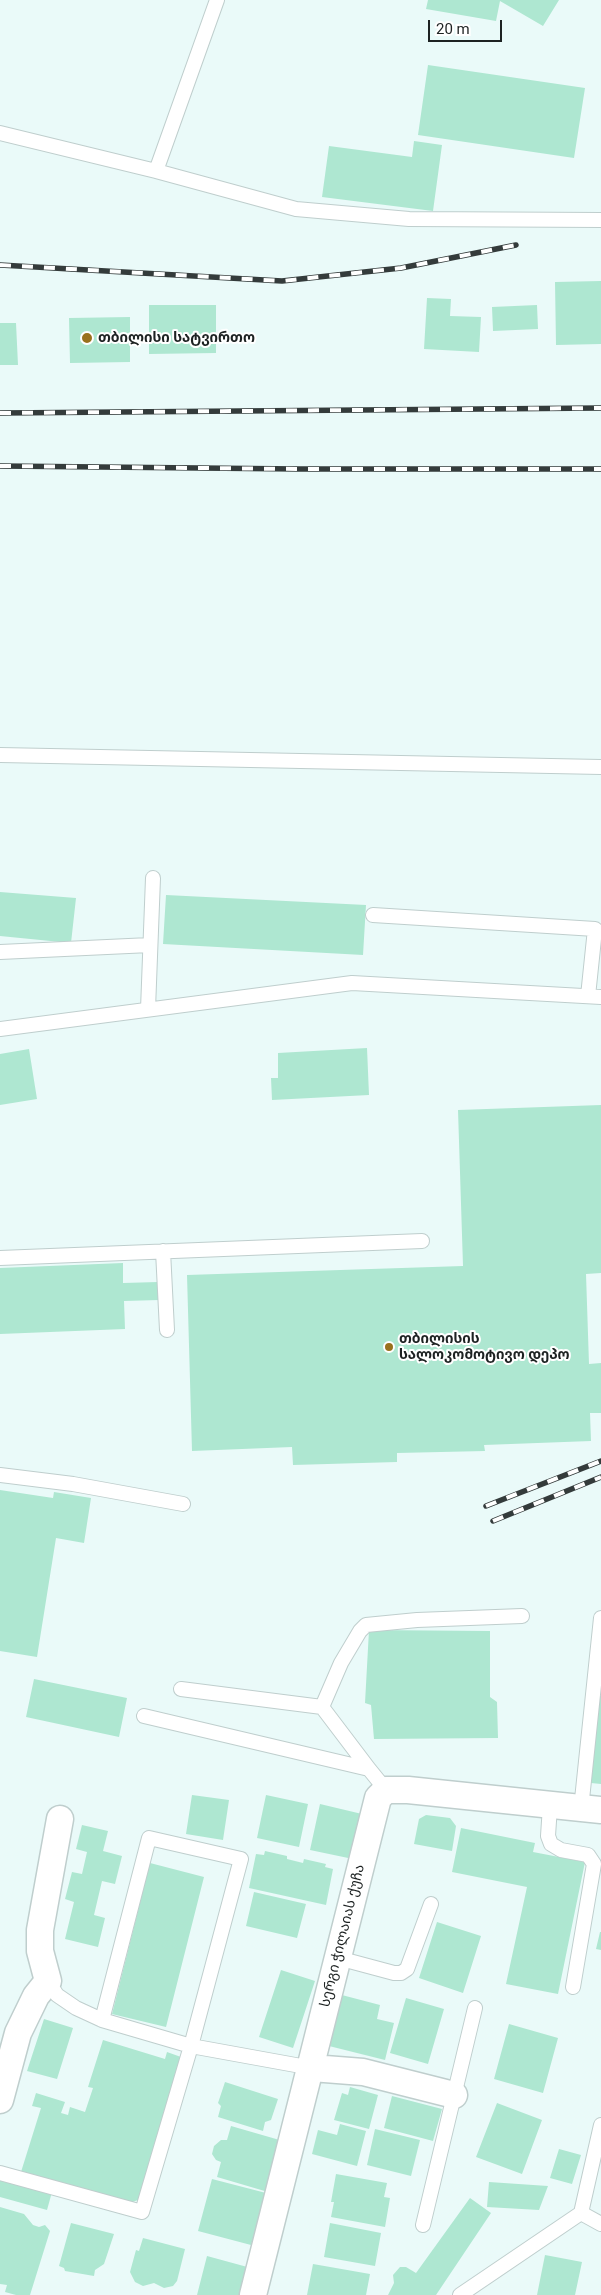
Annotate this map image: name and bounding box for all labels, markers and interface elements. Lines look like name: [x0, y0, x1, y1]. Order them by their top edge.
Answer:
scale bar: [431, 10, 505, 42]
text: 20 m: [436, 20, 470, 38]
place label: თბილისი სატვირთო: [98, 330, 255, 346]
marker: თბილისი სატვირთო: [80, 331, 94, 345]
place label: თბილისის სალოკომოტივო დეპო: [399, 1331, 570, 1364]
marker: თბილისის სალოკომოტივო დეპო: [383, 1341, 395, 1353]
street label: სერგი ჭილაიას ქუჩა: [317, 1863, 369, 2009]

